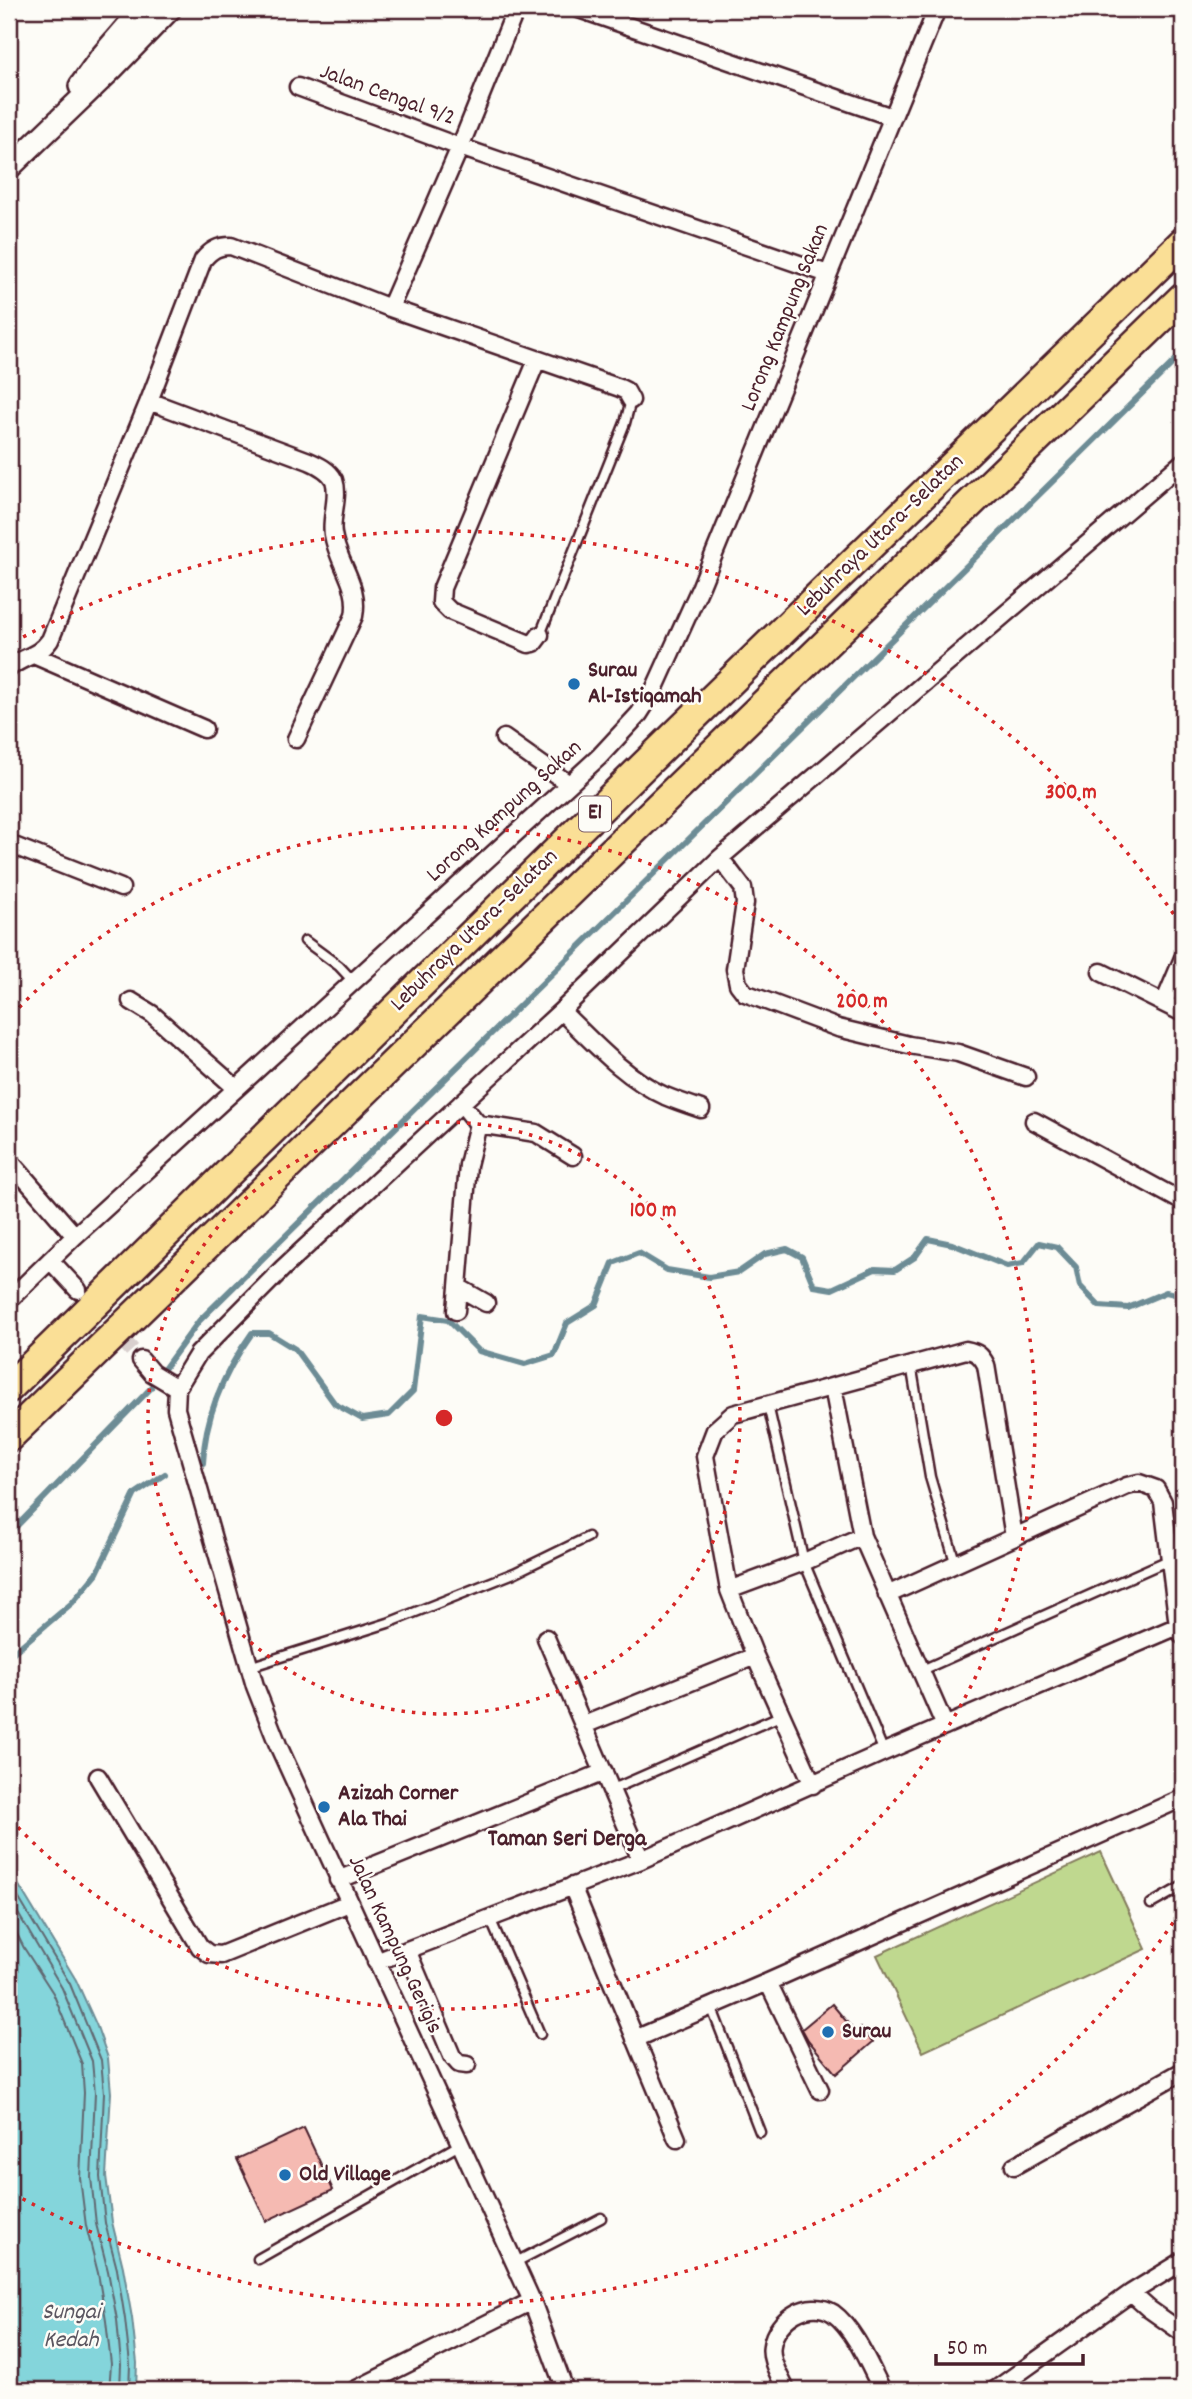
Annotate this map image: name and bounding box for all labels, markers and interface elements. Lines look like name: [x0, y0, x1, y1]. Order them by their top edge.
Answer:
street label: Jalan Cengal 9/2: [315, 56, 459, 136]
street label: Lorong Kampung Sakan: [733, 219, 839, 417]
street label: Lebuhraya Utara–Selatan: [790, 447, 972, 625]
place label: Surau Al-Istiqamah: [588, 655, 702, 714]
marker: Surau Al-Istiqamah: [566, 676, 582, 692]
street label: Lorong Kampung Sakan: [420, 733, 590, 891]
text: 300 m: [1045, 779, 1097, 809]
road number: E1: [579, 796, 611, 832]
street label: Lebuhraya Utara–Selatan: [384, 842, 566, 1020]
text: 200 m: [836, 988, 888, 1018]
text: 100 m: [630, 1197, 676, 1227]
centre of rings: [432, 1406, 456, 1430]
place label: Azizah Corner Ala Thai: [338, 1778, 459, 1837]
marker: Azizah Corner Ala Thai: [316, 1799, 332, 1815]
district label: Taman Seri Derga: [488, 1823, 647, 1857]
street label: Jalan Kampung Gerigis: [338, 1850, 450, 2040]
place label: Surau: [842, 2016, 891, 2049]
marker: Surau: [820, 2024, 836, 2040]
place label: Old Village: [299, 2159, 391, 2192]
marker: Old Village: [277, 2167, 293, 2183]
water label: Sungai Kedah: [42, 2296, 104, 2358]
scale bar: [936, 2322, 1084, 2366]
text: 50 m: [947, 2335, 987, 2365]

